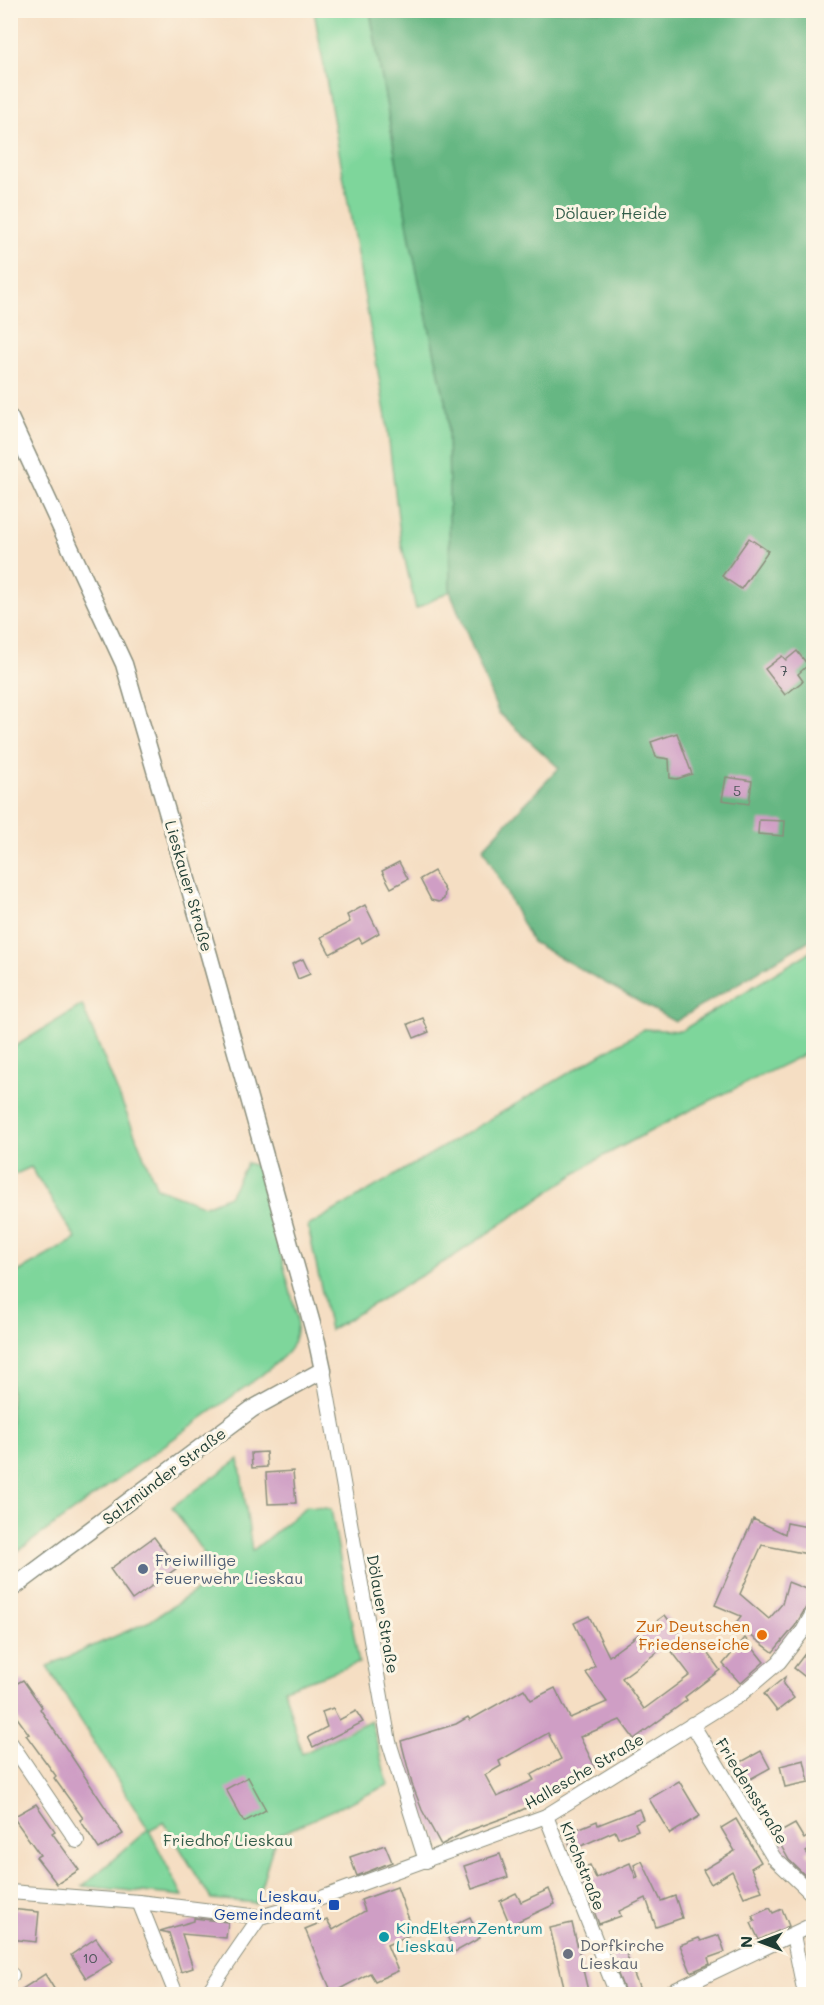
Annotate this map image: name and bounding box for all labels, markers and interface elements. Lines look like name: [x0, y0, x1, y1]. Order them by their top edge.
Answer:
park label: Dölauer Heide: [555, 202, 667, 223]
house number: 7: [780, 661, 788, 680]
house number: 5: [733, 781, 741, 800]
street label: Lieskauer Straße: [161, 818, 218, 954]
street label: Salzmünder Straße: [98, 1422, 230, 1529]
place label: Freiwillige Feuerwehr Lieskau: [155, 1549, 303, 1588]
street label: Dölauer Straße: [363, 1553, 404, 1675]
marker: Freiwillige Feuerwehr Lieskau: [136, 1562, 150, 1576]
place label: Zur Deutschen Friedenseiche: [636, 1615, 750, 1654]
marker: Zur Deutschen Friedenseiche: [755, 1628, 769, 1642]
street label: Hallesche Straße: [520, 1728, 647, 1813]
street label: Friedensstraße: [711, 1734, 793, 1848]
street label: Kirchstraße: [556, 1818, 611, 1913]
park label: Friedhof Lieskau: [163, 1829, 293, 1850]
place label: Lieskau, Gemeindeamt: [214, 1885, 322, 1924]
marker: Lieskau, Gemeindeamt: [327, 1898, 341, 1912]
north arrow: [731, 1912, 791, 1972]
place label: KindElternZentrum Lieskau: [396, 1917, 543, 1956]
marker: KindElternZentrum Lieskau: [377, 1930, 391, 1944]
place label: Dorfkirche Lieskau: [580, 1934, 665, 1973]
text: N: [735, 1936, 756, 1948]
marker: Dorfkirche Lieskau: [561, 1947, 575, 1961]
house number: 10: [83, 1948, 98, 1967]

